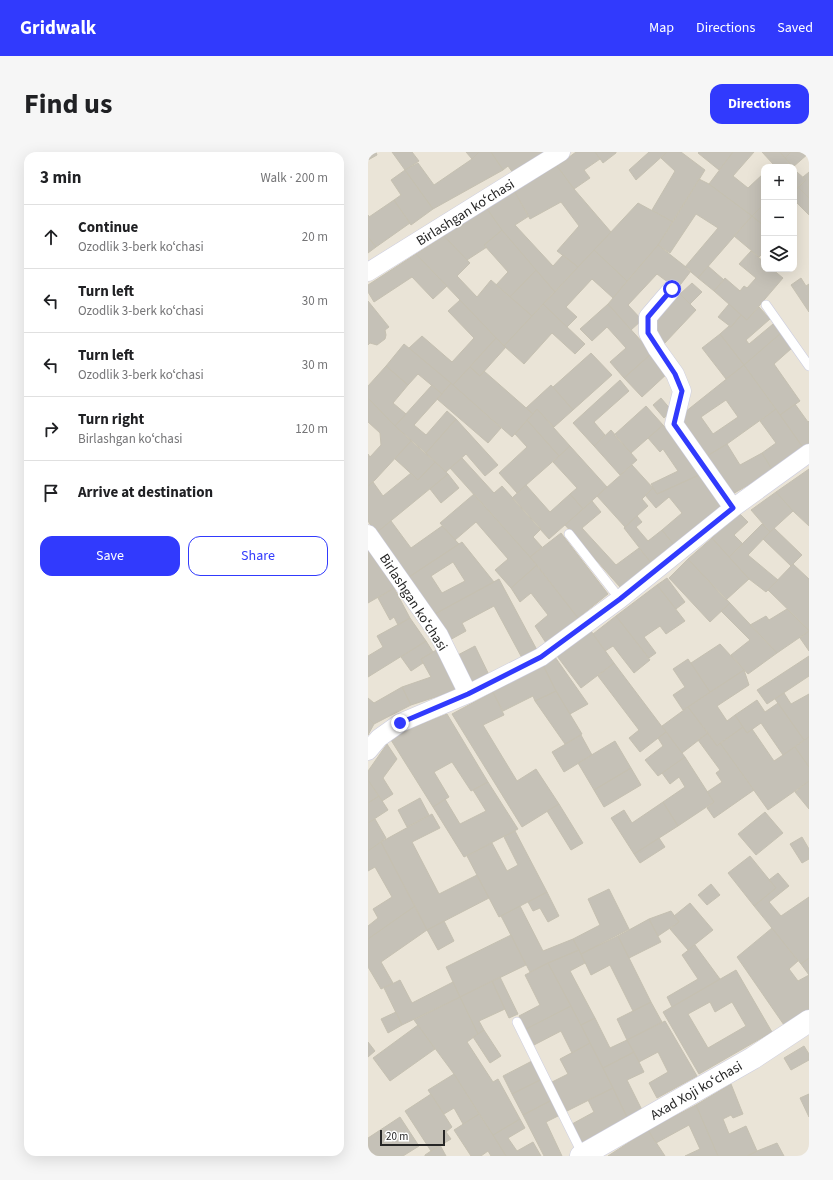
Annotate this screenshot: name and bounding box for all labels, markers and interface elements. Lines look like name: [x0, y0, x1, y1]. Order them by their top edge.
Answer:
text: Gridwalk: [20, 15, 96, 42]
text: Map: [649, 18, 674, 38]
text: Directions: [696, 18, 755, 38]
text: Saved: [777, 18, 813, 38]
text: Find us: [24, 84, 112, 124]
button: Directions: [710, 84, 809, 124]
map controls: [761, 164, 797, 272]
button: +: [761, 164, 797, 200]
text: 3 min: [40, 166, 81, 190]
text: Walk · 200 m: [260, 169, 328, 187]
street label: Birlashgan koʻchasi: [413, 175, 519, 251]
button: −: [761, 200, 797, 236]
text: Continue: [78, 217, 138, 238]
icon: ahead: [40, 226, 62, 248]
text: 20 m: [302, 228, 328, 246]
button: layers: [761, 236, 797, 272]
text: Ozodlik 3-berk koʻchasi: [78, 238, 204, 256]
route start: [663, 280, 681, 298]
text: Turn left: [78, 281, 134, 302]
icon: left: [40, 290, 62, 312]
text: 30 m: [302, 292, 328, 310]
text: Ozodlik 3-berk koʻchasi: [78, 302, 204, 320]
text: Turn left: [78, 345, 134, 366]
icon: left: [40, 354, 62, 376]
text: 30 m: [302, 356, 328, 374]
text: Ozodlik 3-berk koʻchasi: [78, 366, 204, 384]
text: Turn right: [78, 409, 144, 430]
icon: right: [40, 418, 62, 440]
text: 120 m: [295, 420, 328, 438]
text: Birlashgan koʻchasi: [78, 430, 183, 448]
icon: arrive: [40, 482, 62, 504]
text: Arrive at destination: [78, 482, 213, 503]
button: Save: [40, 536, 180, 576]
button: Share: [188, 536, 328, 576]
street label: Birlashgan koʻchasi: [374, 550, 452, 655]
route end: [391, 714, 409, 732]
street label: Axad Xoji koʻchasi: [647, 1056, 746, 1125]
scale bar: [380, 1128, 445, 1147]
text: 20 m: [386, 1129, 408, 1144]

